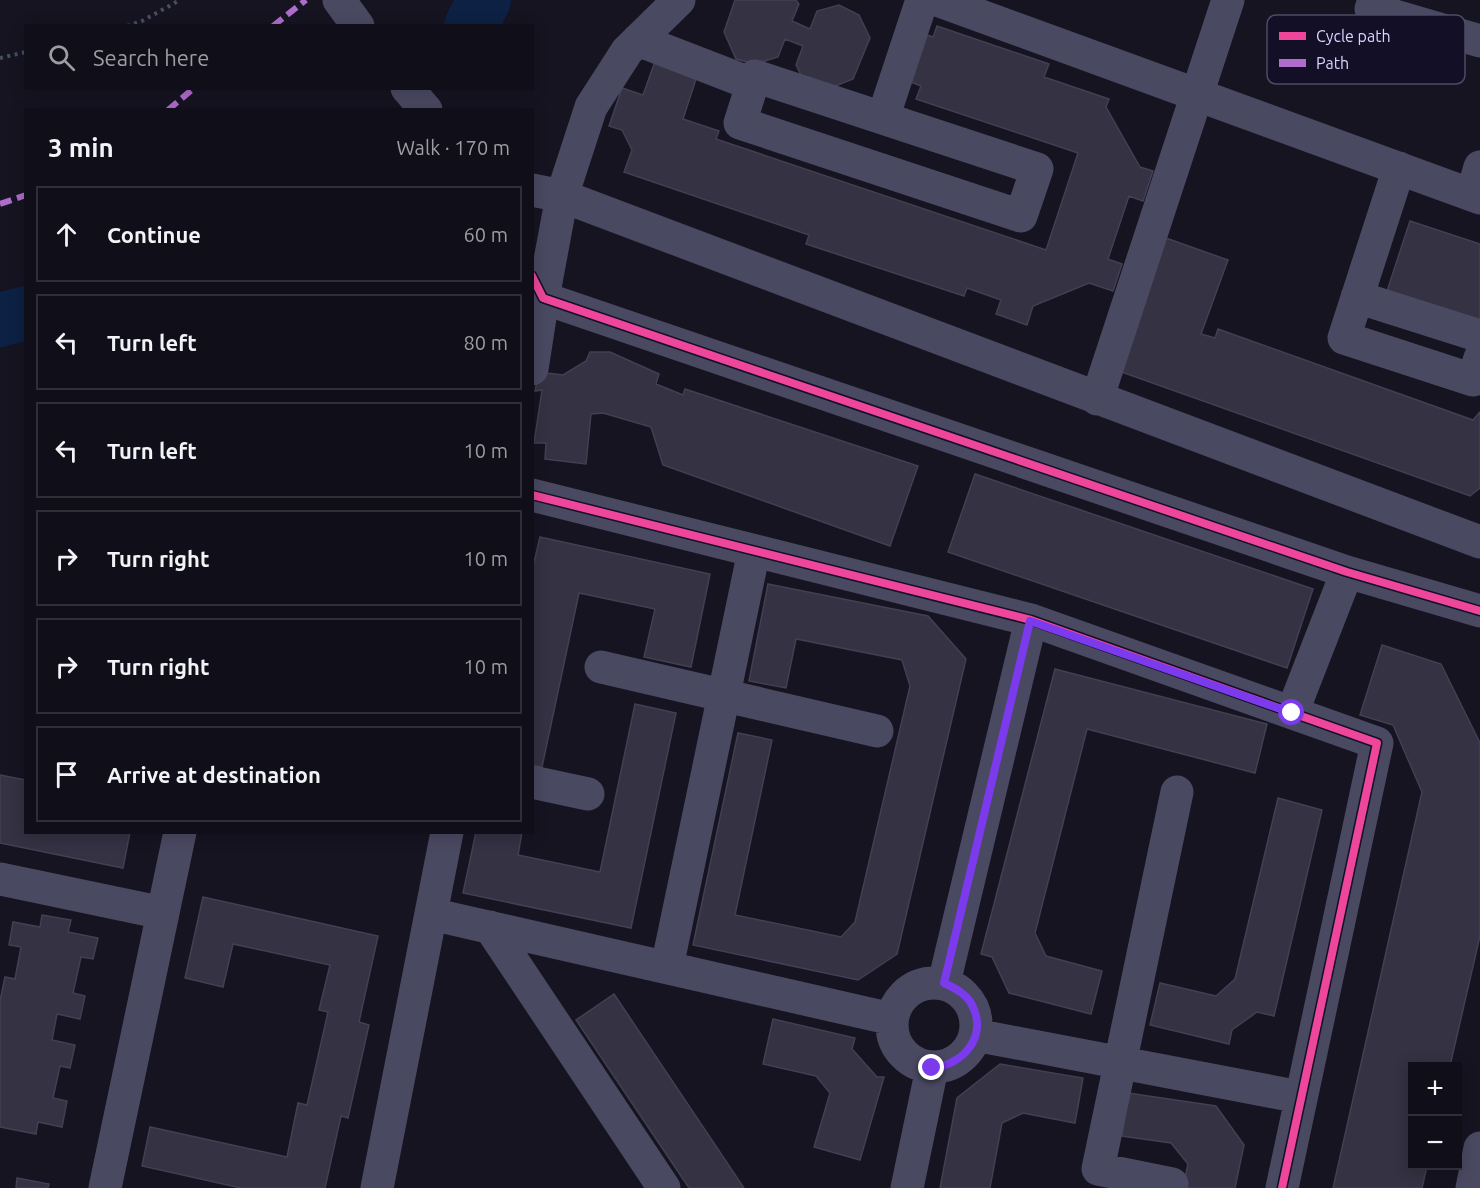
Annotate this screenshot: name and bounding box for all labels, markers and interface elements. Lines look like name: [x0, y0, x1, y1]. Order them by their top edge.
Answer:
legend: [1267, 15, 1465, 84]
search box: [24, 24, 534, 90]
text: Cycle path: [1316, 27, 1391, 45]
icon: search: [45, 41, 78, 74]
text: Search here: [93, 45, 209, 70]
text: Path: [1316, 54, 1349, 72]
text: 3 min: [48, 133, 114, 162]
text: Walk · 170 m: [397, 136, 510, 159]
icon: ahead: [50, 218, 83, 251]
text: Continue: [107, 222, 201, 247]
text: 60 m: [464, 223, 508, 246]
icon: left: [50, 326, 83, 359]
text: Turn left: [107, 330, 197, 355]
text: 80 m: [464, 331, 508, 354]
icon: left: [50, 434, 83, 467]
text: Turn left: [107, 438, 197, 463]
text: 10 m: [464, 439, 508, 462]
icon: right: [50, 542, 83, 575]
text: Turn right: [107, 546, 209, 571]
text: 10 m: [464, 547, 508, 570]
icon: right: [50, 650, 83, 683]
text: Turn right: [107, 654, 209, 679]
text: 10 m: [464, 655, 508, 678]
route start: [1278, 699, 1304, 725]
icon: arrive: [50, 758, 83, 791]
text: Arrive at destination: [107, 762, 321, 787]
route end: [918, 1054, 944, 1080]
map controls: [1408, 1062, 1462, 1170]
button: +: [1408, 1062, 1462, 1116]
button: −: [1408, 1116, 1462, 1170]

